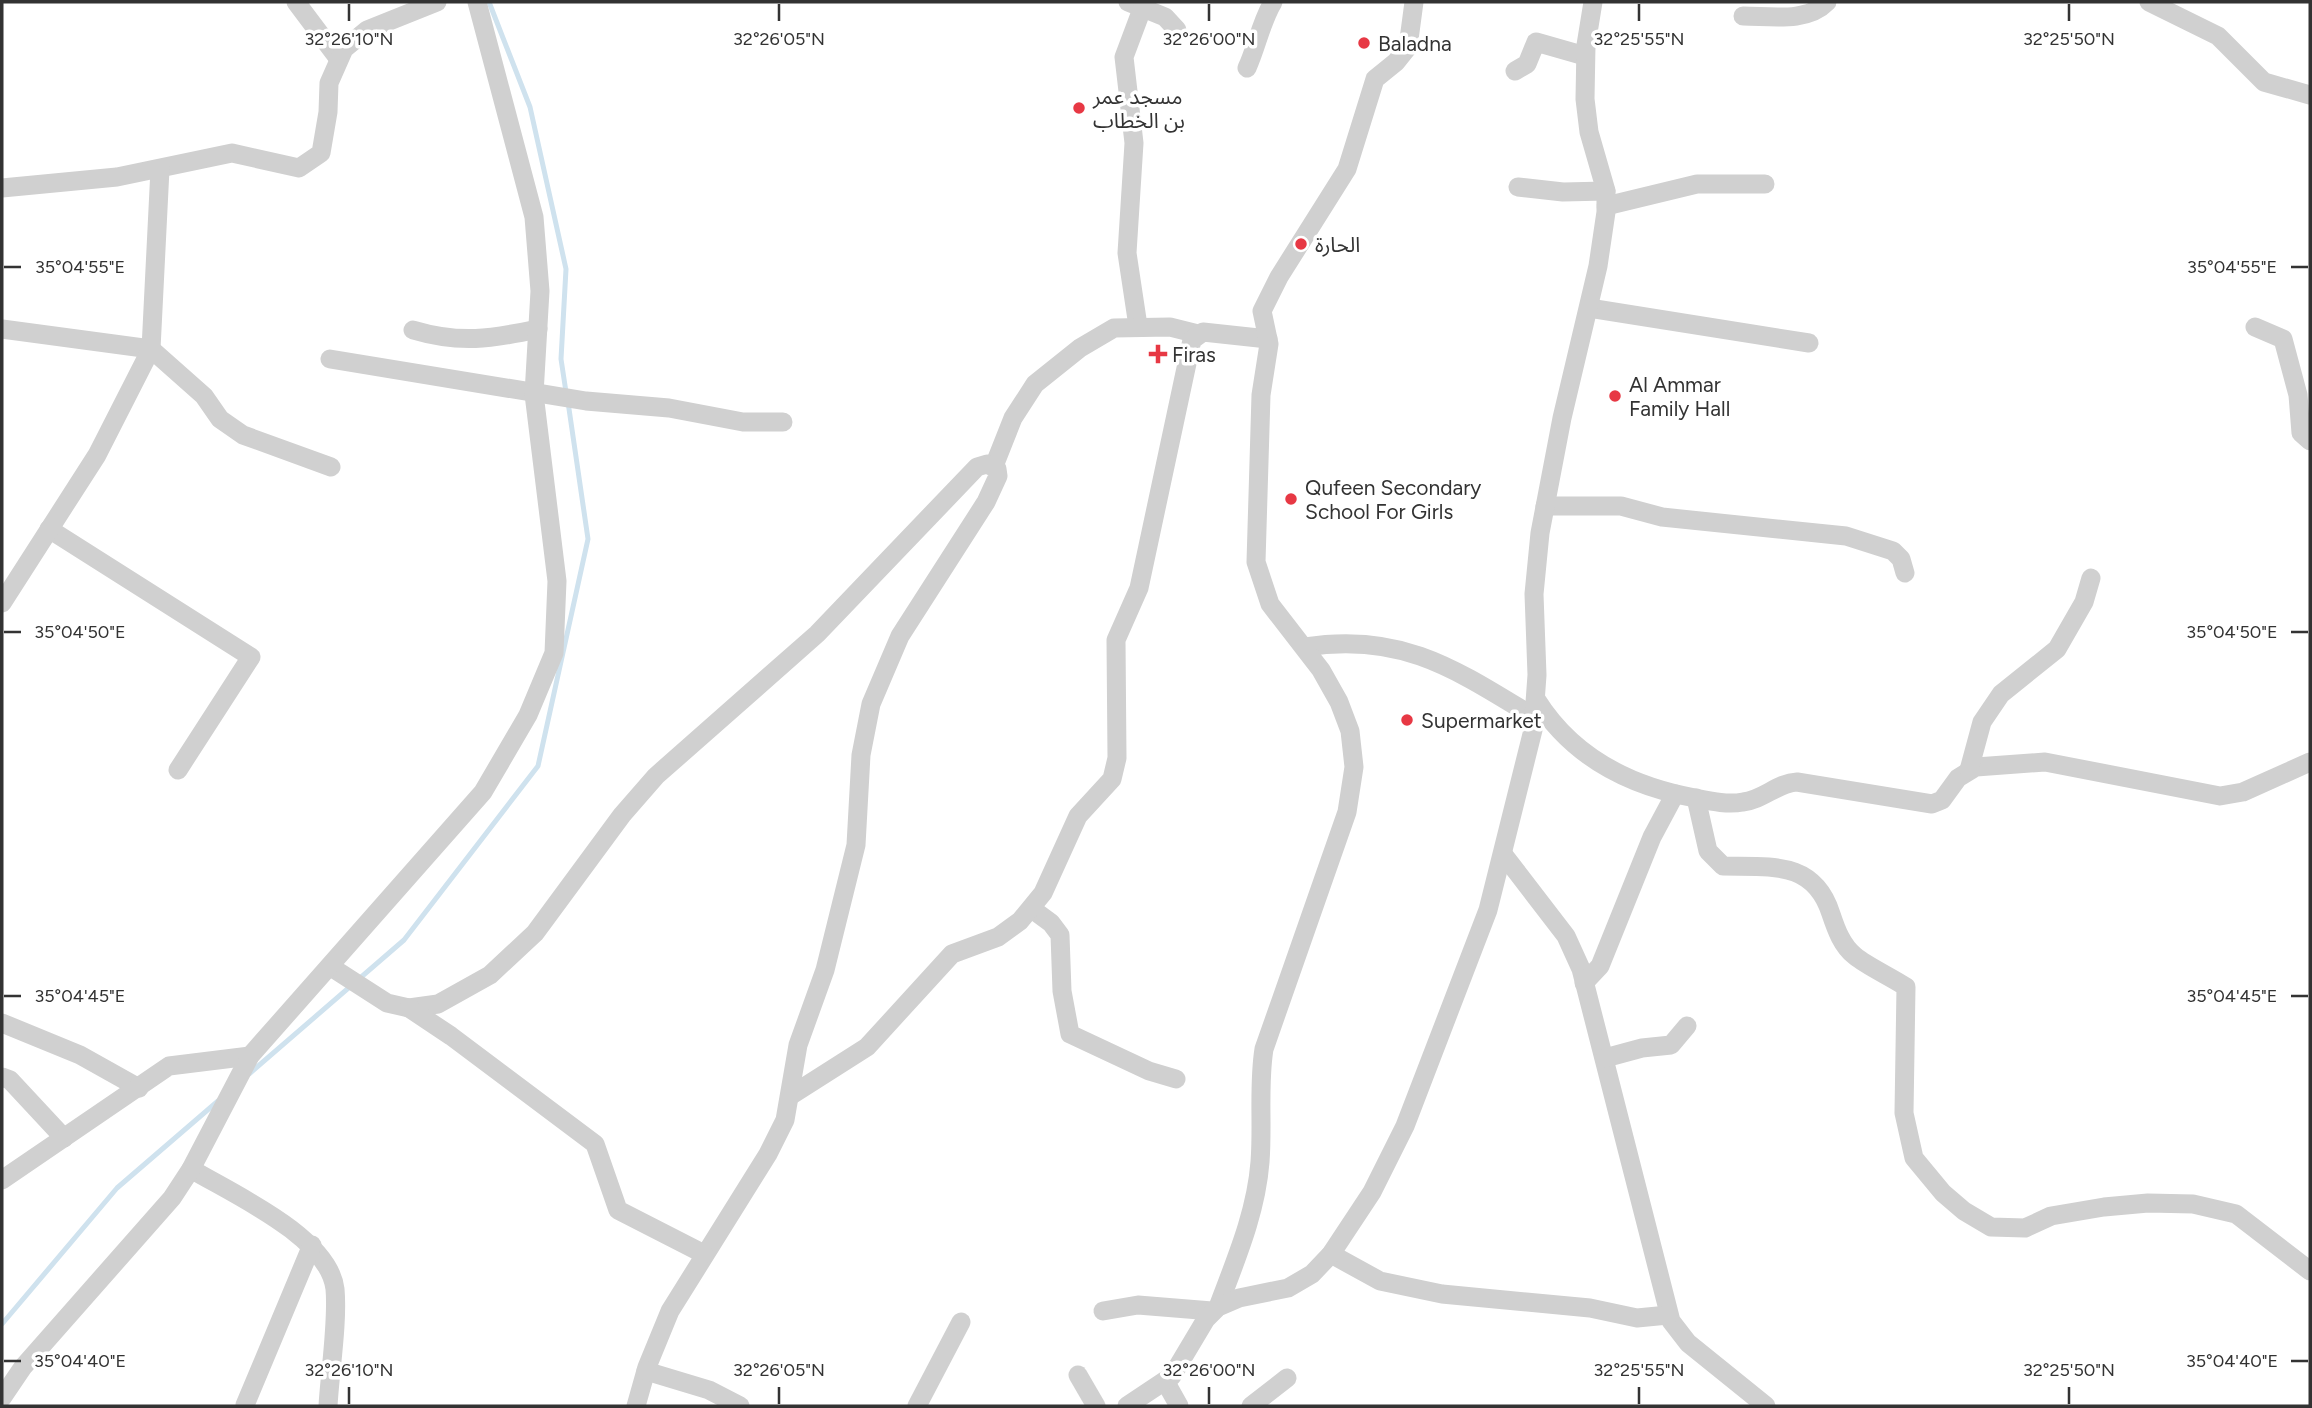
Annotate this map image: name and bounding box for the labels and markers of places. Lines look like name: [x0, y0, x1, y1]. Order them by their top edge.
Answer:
place label: Baladna: [1378, 31, 1452, 56]
marker: Baladna: [1356, 35, 1372, 51]
place label: مسجد عمر بن الخطاب: [1092, 84, 1185, 133]
marker: مسجد عمر بن الخطاب: [1071, 100, 1087, 116]
place label: الحارة: [1315, 232, 1360, 257]
marker: الحارة: [1293, 236, 1309, 252]
place label: Firas: [1172, 342, 1216, 367]
marker: Firas: [1150, 346, 1166, 362]
place label: Al Ammar Family Hall: [1629, 372, 1730, 421]
marker: Al Ammar Family Hall: [1607, 388, 1623, 404]
place label: Qufeen Secondary School For Girls: [1305, 475, 1481, 524]
marker: Qufeen Secondary School For Girls: [1283, 491, 1299, 507]
place label: Supermarket: [1421, 708, 1542, 733]
marker: Supermarket: [1399, 712, 1415, 728]

